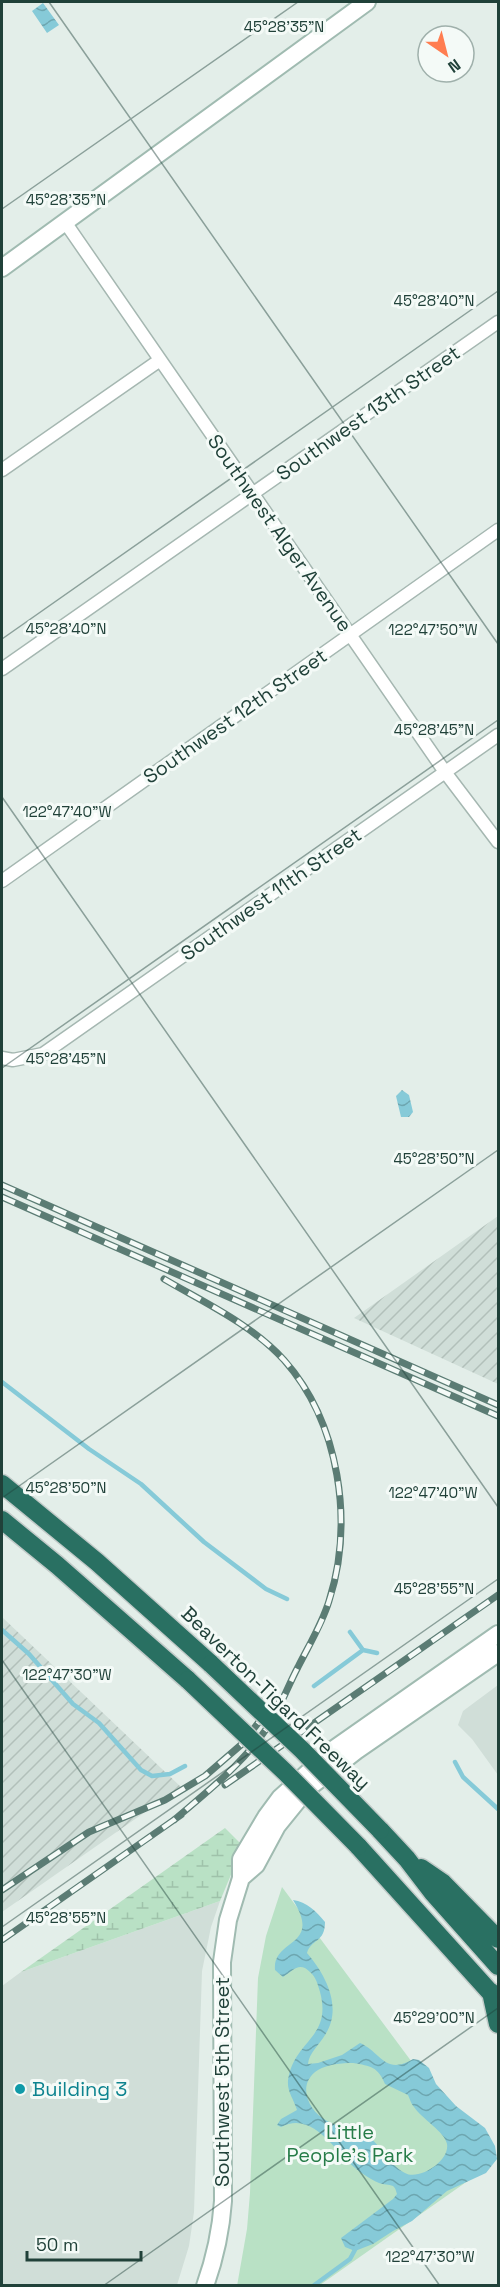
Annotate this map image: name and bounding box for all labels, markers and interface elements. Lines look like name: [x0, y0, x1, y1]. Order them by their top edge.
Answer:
text: 45°28'35"N: [244, 17, 324, 36]
north arrow: [416, 24, 476, 84]
text: N: [444, 54, 465, 78]
text: 45°28'35"N: [26, 190, 106, 209]
text: 45°28'40"N: [394, 291, 474, 310]
street label: Southwest 13th Street: [271, 340, 465, 486]
street label: Southwest Alger Avenue: [202, 429, 358, 637]
text: 45°28'40"N: [26, 619, 106, 638]
text: 122°47'50"W: [388, 620, 478, 639]
street label: Southwest 12th Street: [138, 643, 332, 789]
text: 45°28'45"N: [394, 720, 474, 739]
text: 122°47'40"W: [22, 802, 112, 821]
street label: Southwest 11th Street: [175, 822, 367, 966]
text: 45°28'45"N: [26, 1049, 106, 1068]
text: 45°28'50"N: [393, 1149, 475, 1168]
text: 45°28'50"N: [25, 1478, 107, 1497]
text: 122°47'40"W: [388, 1483, 478, 1502]
text: 45°28'55"N: [394, 1579, 474, 1598]
street label: Beaverton-Tigard Freeway: [176, 1601, 376, 1795]
text: 122°47'30"W: [22, 1665, 112, 1684]
text: 45°28'55"N: [26, 1908, 106, 1927]
street label: Southwest 5th Street: [209, 1977, 235, 2187]
text: 45°29'00"N: [393, 2008, 475, 2027]
place label: Building 3: [32, 2076, 127, 2102]
marker: Building 3: [13, 2082, 27, 2096]
park label: Little People's Park: [286, 2119, 414, 2168]
scale bar: [27, 2224, 141, 2262]
text: 50 m: [36, 2233, 78, 2256]
text: 122°47'30"W: [385, 2247, 475, 2266]

